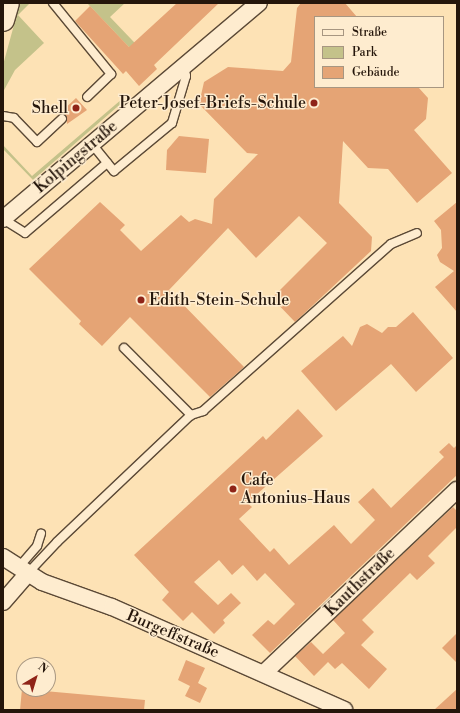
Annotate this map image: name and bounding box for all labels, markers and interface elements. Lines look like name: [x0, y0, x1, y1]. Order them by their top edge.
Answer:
legend: [314, 16, 444, 88]
text: Straße: [352, 25, 387, 40]
text: Park: [352, 45, 377, 60]
text: Gebäude: [352, 65, 400, 80]
place label: Peter-Josef-Briefs-Schule: [119, 93, 306, 113]
place label: Shell: [32, 98, 68, 118]
marker: Peter-Josef-Briefs-Schule: [309, 98, 319, 108]
marker: Shell: [71, 103, 81, 113]
street label: Kolpingstraße: [31, 117, 121, 197]
place label: Edith-Stein-Schule: [149, 290, 289, 310]
marker: Edith-Stein-Schule: [136, 295, 146, 305]
place label: Cafe Antonius-Haus: [241, 470, 350, 508]
marker: Cafe Antonius-Haus: [228, 484, 238, 494]
street label: Kauthstraße: [321, 544, 399, 620]
street label: Burgeffstraße: [124, 606, 222, 662]
north arrow: [16, 657, 56, 697]
text: N: [35, 660, 51, 677]

